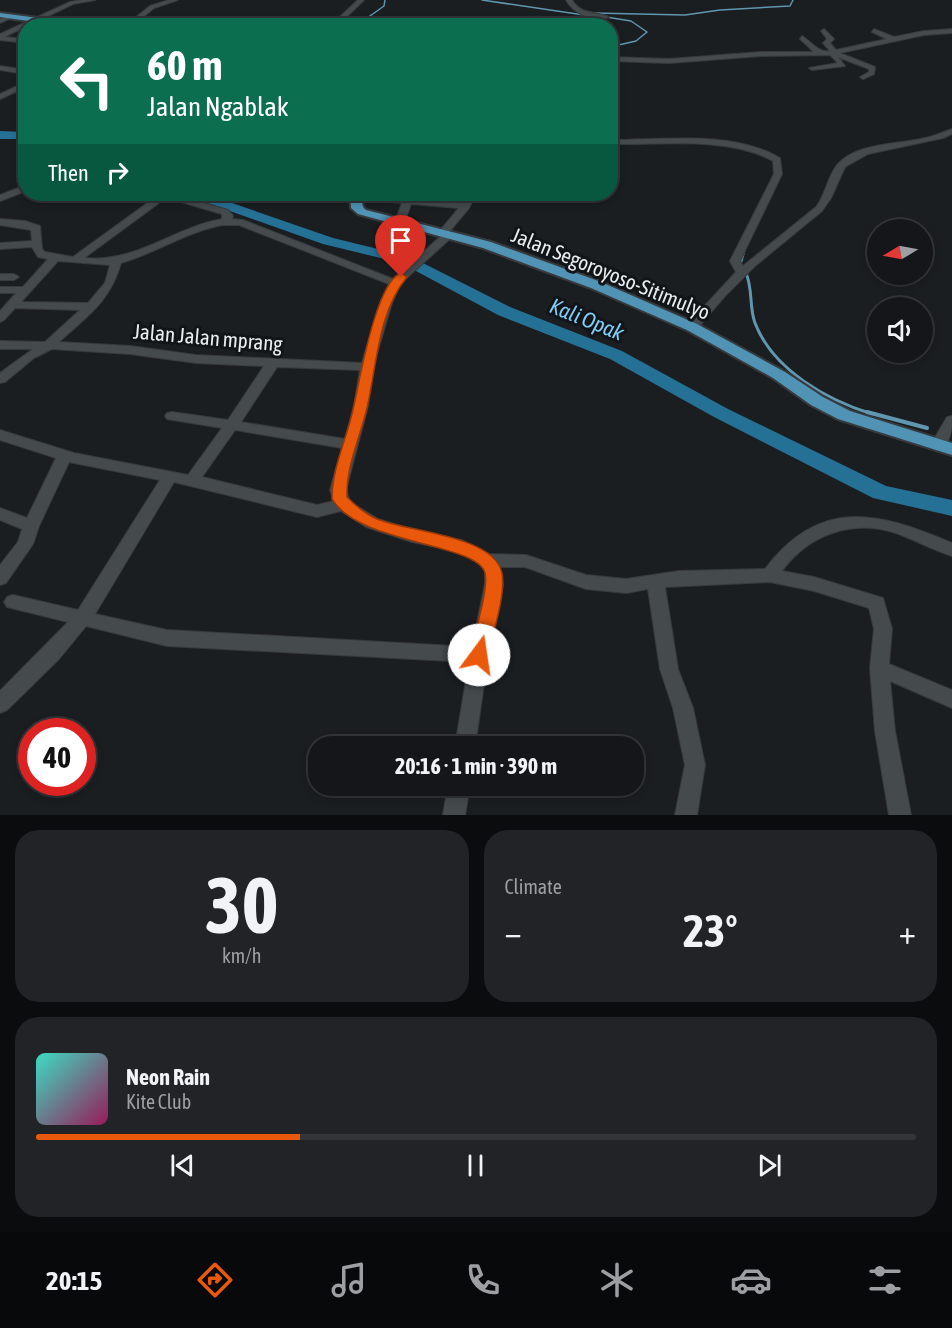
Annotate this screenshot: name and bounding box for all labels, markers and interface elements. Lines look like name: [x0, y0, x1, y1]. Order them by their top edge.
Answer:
text: 60 m: [147, 41, 222, 89]
icon: left: [48, 42, 126, 120]
text: Jalan Ngablak: [147, 91, 289, 122]
icon: right: [101, 156, 134, 189]
text: Then: [48, 160, 89, 186]
pin: [375, 215, 426, 277]
north arrow: [867, 219, 933, 285]
map controls: [867, 219, 933, 363]
street label: Jalan Segoroyoso-Sitimulyo: [508, 222, 714, 324]
icon: arrive: [384, 224, 417, 257]
water label: Kali Opak: [546, 292, 628, 346]
button: sound: [867, 297, 933, 363]
street label: Jalan Jalan mprang: [132, 319, 284, 355]
position arrow: [447, 623, 511, 687]
speed limit sign: 40: [18, 718, 96, 796]
text: 20:16 · 1 min · 390 m: [395, 753, 557, 779]
text: 30: [205, 860, 278, 950]
text: Climate: [505, 875, 562, 898]
text: 23°: [683, 905, 738, 957]
text: −: [505, 913, 522, 951]
text: +: [899, 913, 916, 951]
text: km/h: [222, 944, 262, 967]
text: Neon Rain: [126, 1064, 210, 1090]
text: Kite Club: [126, 1090, 191, 1113]
icon: previous: [166, 1149, 199, 1182]
icon: pause: [459, 1149, 492, 1182]
icon: next: [753, 1149, 786, 1182]
icon: directions: [194, 1259, 236, 1301]
icon: music: [328, 1259, 370, 1301]
icon: phone: [462, 1259, 504, 1301]
icon: climate: [596, 1259, 638, 1301]
icon: car: [730, 1259, 772, 1301]
icon: filters: [864, 1259, 906, 1301]
text: 20:15: [46, 1265, 102, 1296]

